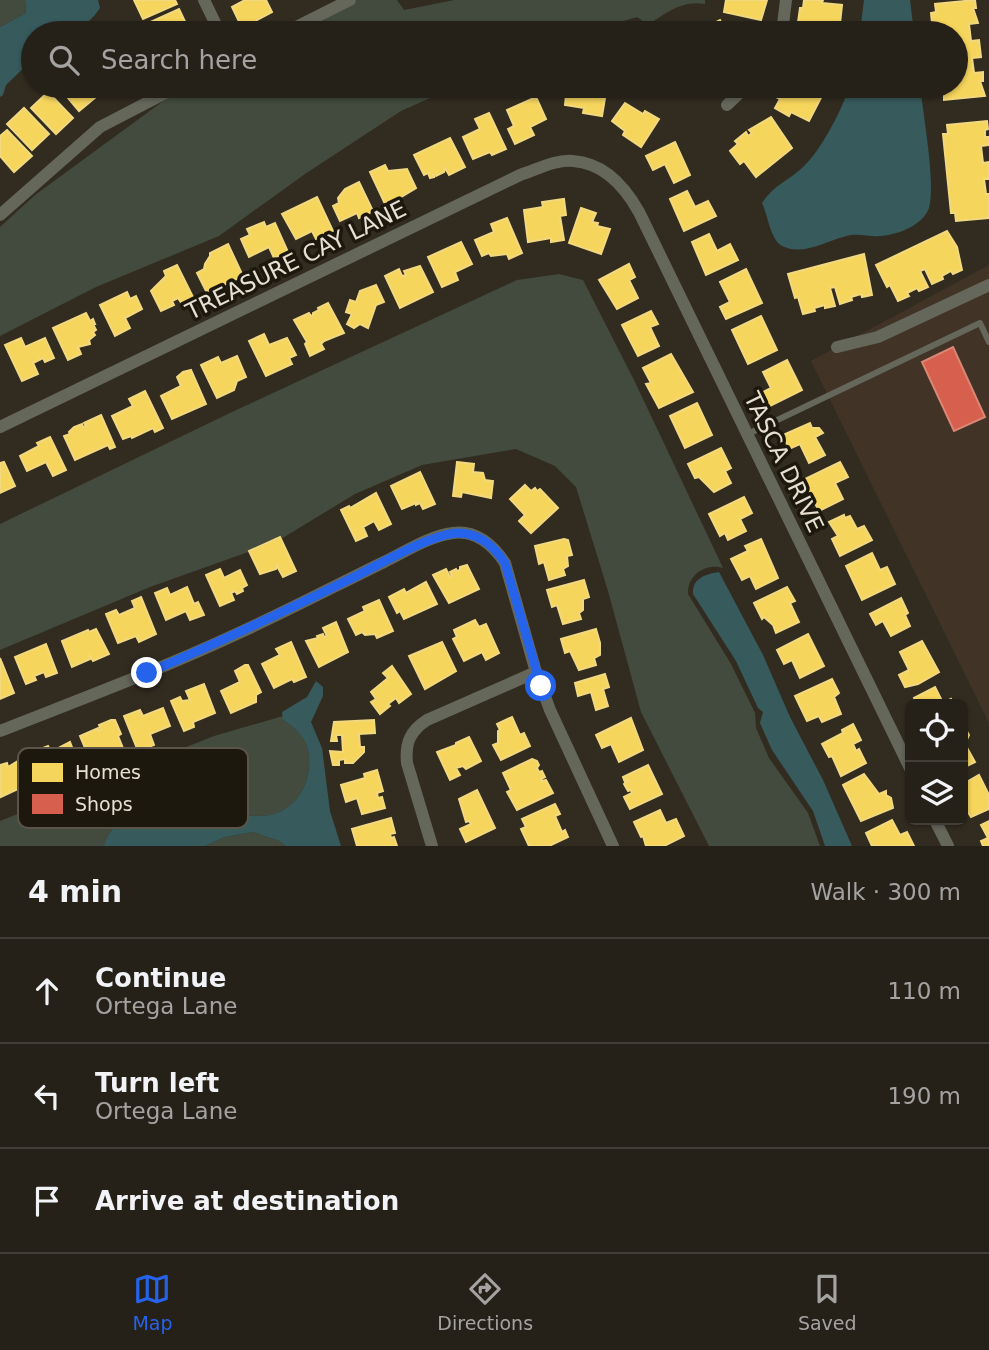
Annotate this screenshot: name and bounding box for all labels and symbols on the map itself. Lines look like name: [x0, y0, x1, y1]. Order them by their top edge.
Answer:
street label: TREASURE CAY LANE: [181, 195, 410, 325]
street label: TASCA DRIVE: [738, 387, 829, 536]
route end: [131, 657, 162, 688]
route start: [525, 670, 556, 701]
legend: [18, 748, 248, 828]
text: Homes: [75, 761, 141, 783]
text: Shops: [75, 793, 133, 815]

